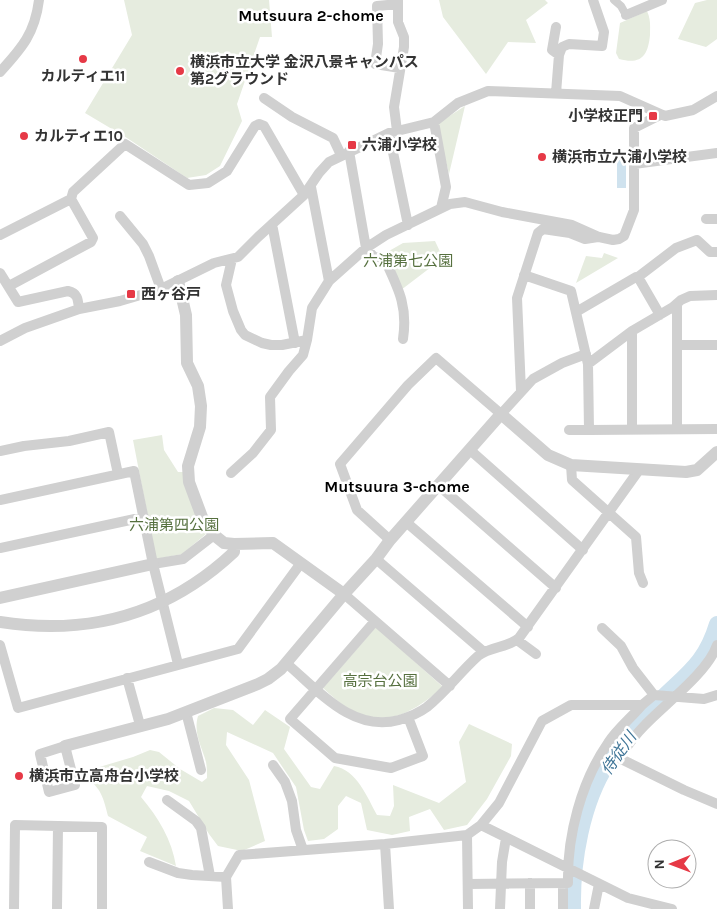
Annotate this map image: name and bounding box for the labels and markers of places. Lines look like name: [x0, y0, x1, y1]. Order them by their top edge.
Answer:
marker: カルティエ11: [77, 53, 89, 65]
place label: 横浜市立大学 金沢八景キャンパス 第2グラウンド: [190, 53, 419, 88]
marker: 横浜市立大学 金沢八景キャンパス 第2グラウンド: [174, 65, 186, 77]
place label: カルティエ11: [41, 67, 125, 85]
place label: 小学校正門: [568, 107, 643, 125]
marker: 小学校正門: [647, 110, 659, 122]
place label: カルティエ10: [34, 127, 123, 145]
marker: カルティエ10: [18, 130, 30, 142]
place label: 六浦小学校: [362, 136, 437, 154]
marker: 六浦小学校: [346, 139, 358, 151]
place label: 横浜市立六浦小学校: [552, 148, 687, 166]
marker: 横浜市立六浦小学校: [536, 151, 548, 163]
place label: 西ヶ谷戸: [141, 285, 201, 303]
marker: 西ヶ谷戸: [125, 288, 137, 300]
place label: 横浜市立高舟台小学校: [29, 767, 179, 785]
marker: 横浜市立高舟台小学校: [13, 770, 25, 782]

